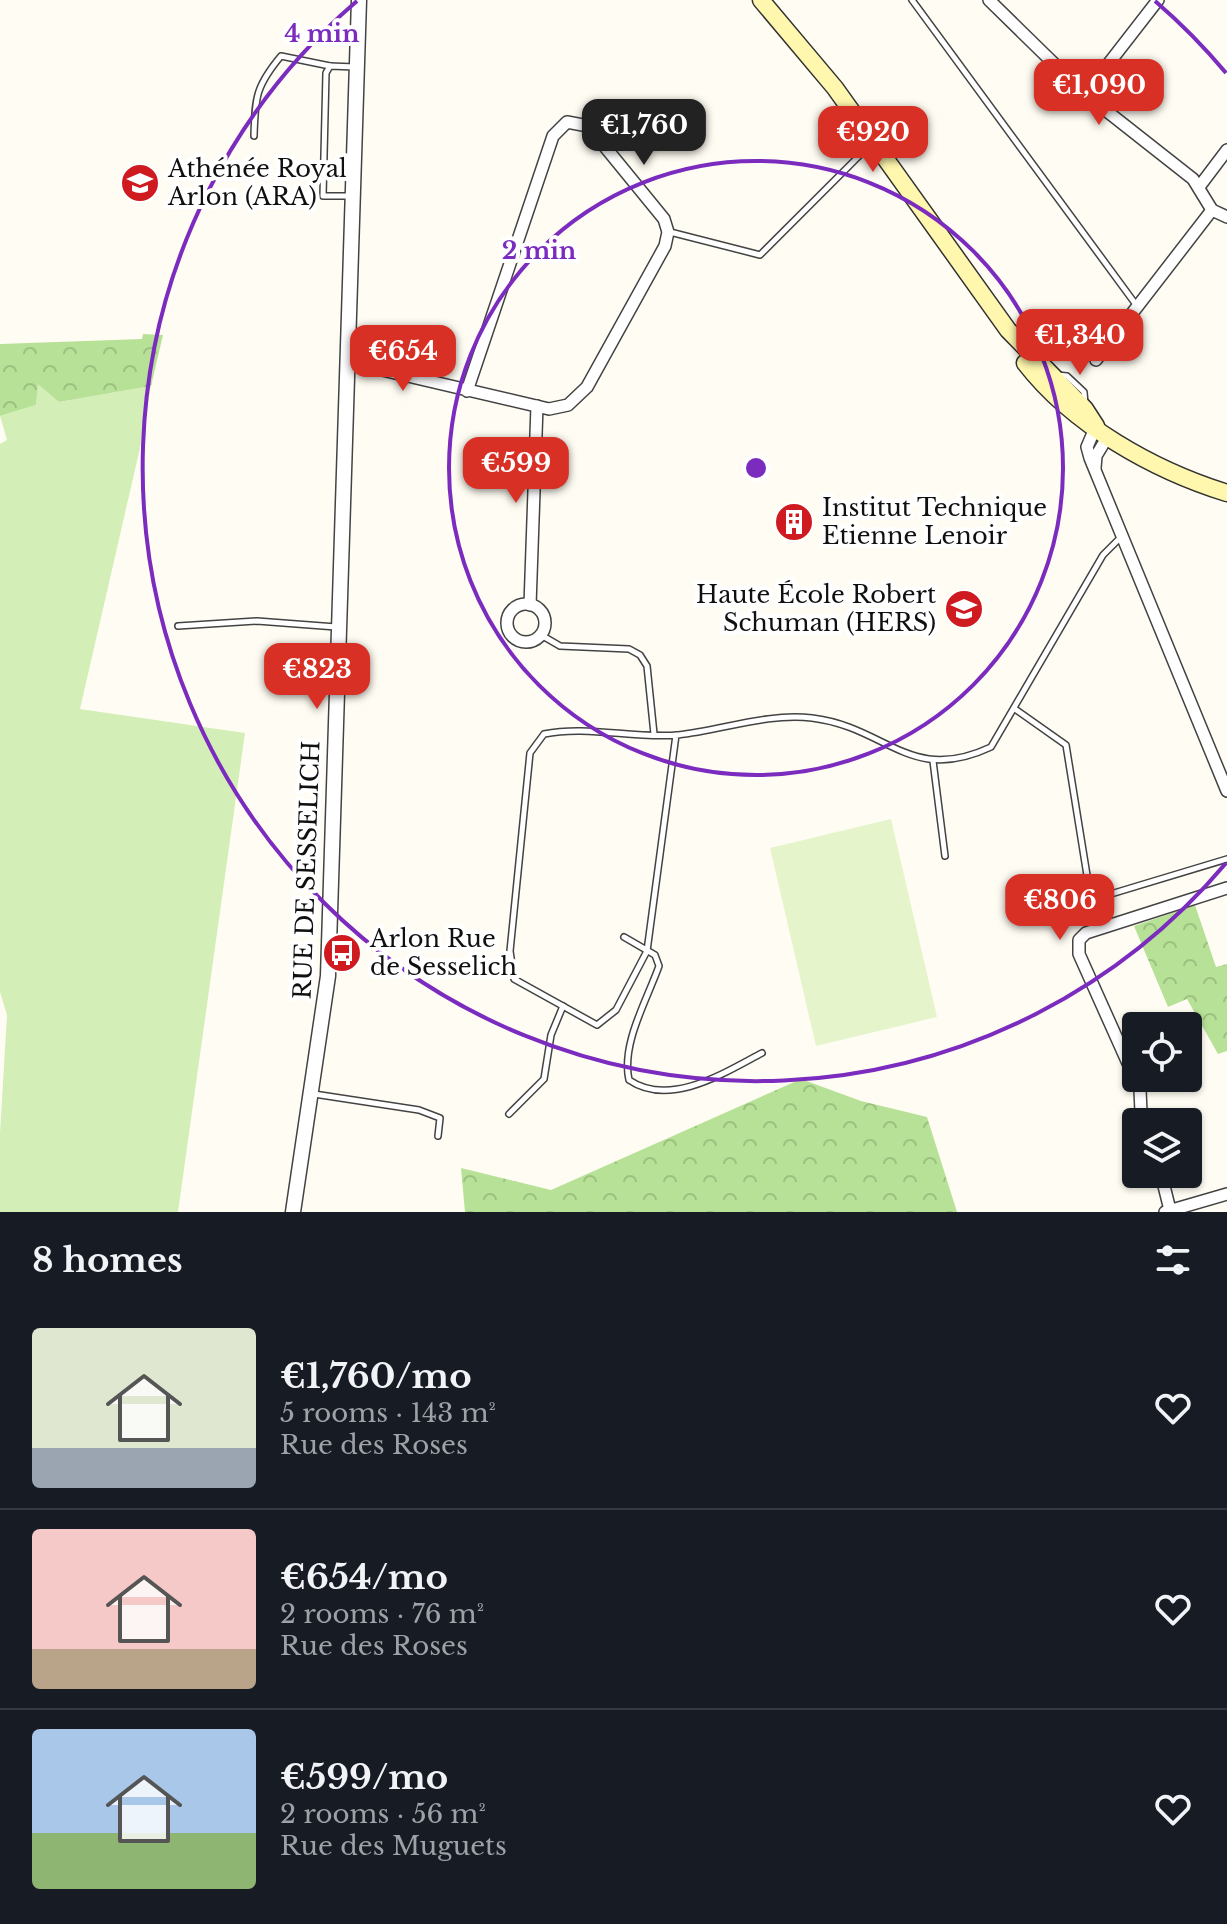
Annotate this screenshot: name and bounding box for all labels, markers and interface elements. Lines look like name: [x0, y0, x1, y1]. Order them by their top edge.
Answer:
text: 4 min: [285, 19, 360, 48]
pin: €1,090: [1034, 59, 1164, 127]
text: €1,090: [1052, 69, 1146, 101]
pin: €1,760: [579, 99, 709, 167]
pin: €920: [826, 106, 920, 174]
text: €1,760: [600, 109, 688, 141]
text: €920: [836, 116, 910, 148]
place label: Athénée Royal Arlon (ARA): [167, 154, 347, 211]
school or university icon: Athénée Royal Arlon (ARA): [119, 162, 161, 204]
text: 2 min: [502, 236, 577, 265]
pin: €1,340: [1015, 309, 1145, 377]
text: €1,340: [1034, 319, 1126, 351]
pin: €654: [356, 325, 450, 393]
text: €654: [368, 335, 438, 367]
pin: €599: [469, 437, 563, 505]
text: €599: [481, 447, 551, 479]
centre of rings: [742, 454, 770, 482]
place label: Institut Technique Etienne Lenoir: [822, 493, 1047, 550]
building icon: Institut Technique Etienne Lenoir: [773, 501, 815, 543]
place label: Haute École Robert Schuman (HERS): [696, 580, 936, 637]
school or university icon: Haute École Robert Schuman (HERS): [943, 588, 985, 630]
pin: €823: [270, 643, 364, 711]
text: €823: [282, 653, 352, 685]
street label: RUE DE SESSELICH: [287, 740, 326, 1000]
pin: €806: [1013, 874, 1107, 942]
text: €806: [1023, 884, 1097, 916]
place label: Arlon Rue de Sesselich: [369, 924, 517, 981]
bus stop icon: Arlon Rue de Sesselich: [321, 932, 363, 974]
map controls: [1122, 1012, 1202, 1188]
button: locate: [1122, 1012, 1202, 1092]
button: layers: [1122, 1108, 1202, 1188]
icon: filters: [1151, 1238, 1195, 1282]
text: 8 homes: [32, 1239, 183, 1281]
text: €1,760/mo: [280, 1355, 472, 1397]
icon: home: [96, 1360, 192, 1456]
icon: heart: [1151, 1386, 1195, 1430]
text: 5 rooms · 143 m²: [280, 1397, 496, 1429]
text: Rue des Roses: [280, 1429, 468, 1461]
text: €654/mo: [280, 1556, 448, 1598]
icon: home: [96, 1561, 192, 1657]
icon: heart: [1151, 1587, 1195, 1631]
text: 2 rooms · 76 m²: [280, 1598, 484, 1630]
text: Rue des Roses: [280, 1630, 468, 1662]
text: €599/mo: [280, 1756, 448, 1798]
icon: home: [96, 1761, 192, 1857]
icon: heart: [1151, 1787, 1195, 1831]
text: 2 rooms · 56 m²: [280, 1798, 486, 1830]
text: Rue des Muguets: [280, 1830, 507, 1862]

